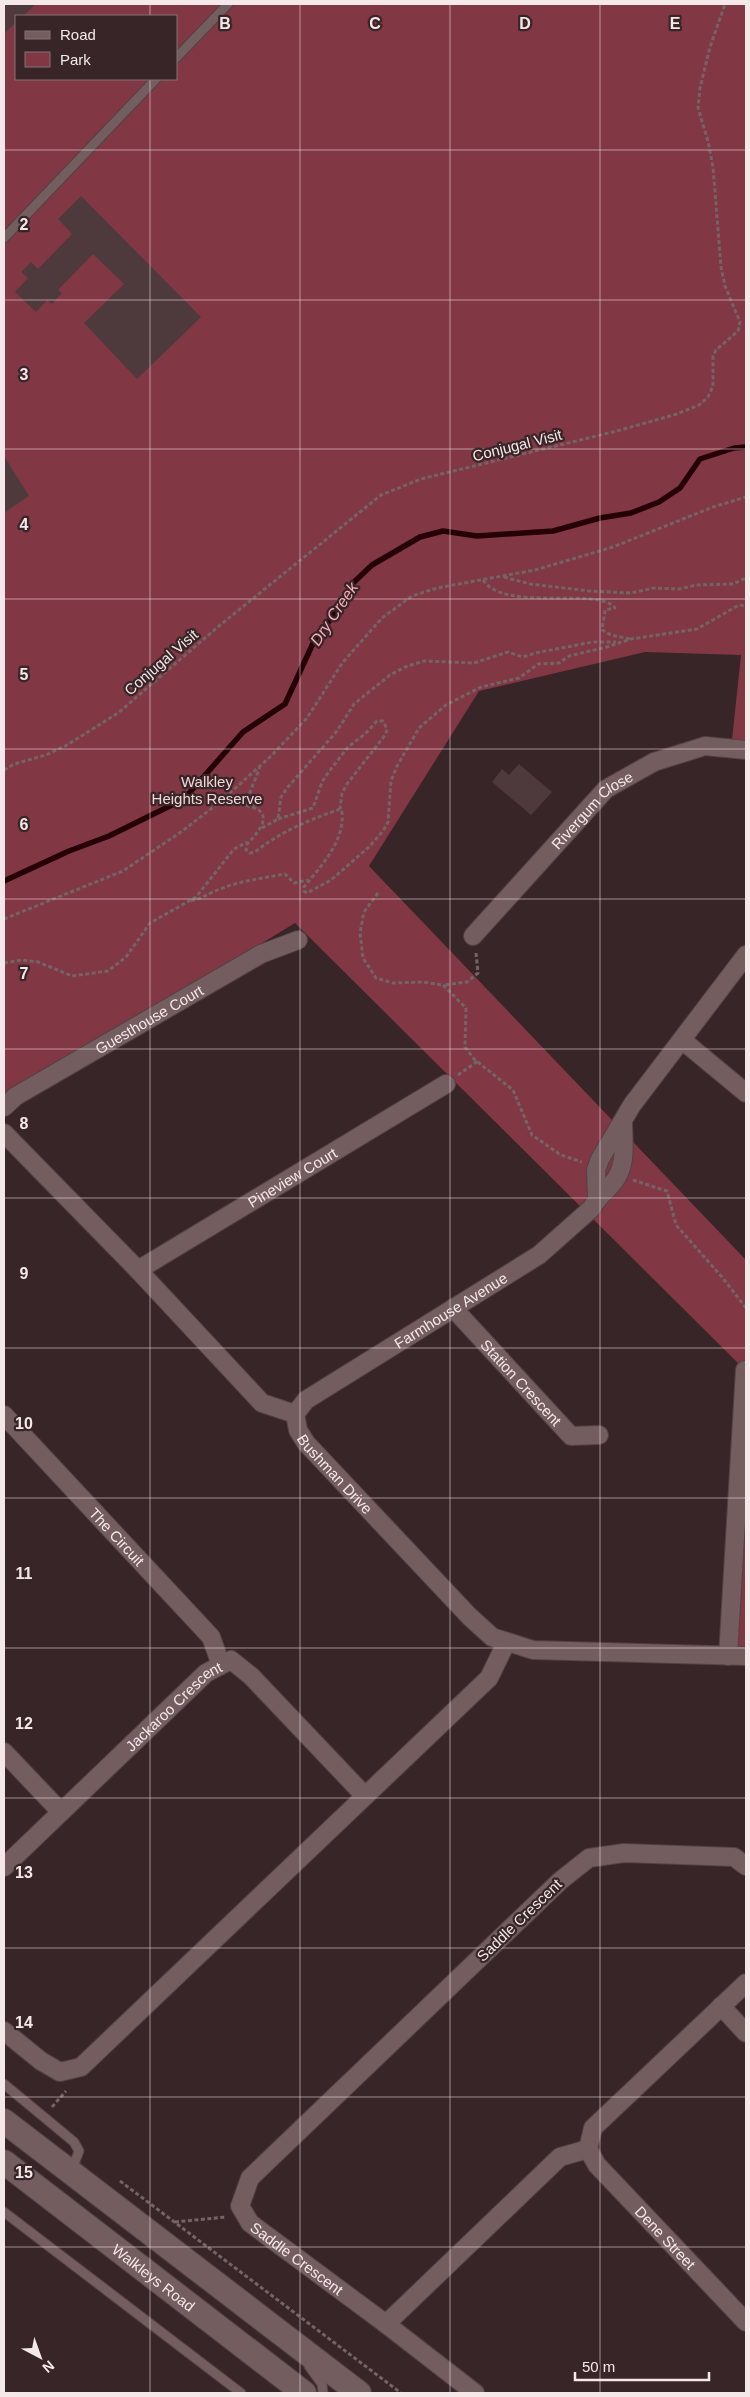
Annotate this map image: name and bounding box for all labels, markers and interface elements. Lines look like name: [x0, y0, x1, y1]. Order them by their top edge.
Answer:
legend: [15, 15, 178, 80]
text: B: [219, 15, 231, 32]
text: C: [369, 15, 381, 32]
text: D: [519, 15, 531, 32]
text: E: [670, 15, 681, 32]
text: Road: [60, 26, 96, 43]
text: Park: [60, 51, 91, 68]
text: 2: [20, 216, 29, 233]
text: 3: [20, 366, 29, 383]
street label: Conjugal Visit: [471, 425, 564, 464]
text: 4: [20, 516, 29, 533]
water label: Dry Creek: [307, 579, 362, 649]
street label: Conjugal Visit: [121, 625, 202, 698]
text: 5: [20, 666, 29, 683]
street label: Rivergum Close: [548, 767, 636, 852]
park label: Walkley Heights Reserve: [152, 773, 262, 807]
text: 6: [20, 816, 29, 833]
text: 7: [20, 965, 29, 982]
street label: Guesthouse Court: [92, 981, 207, 1057]
text: 8: [20, 1115, 29, 1132]
street label: Pineview Court: [244, 1143, 340, 1210]
text: 9: [20, 1265, 29, 1282]
street label: Farmhouse Avenue: [391, 1269, 510, 1352]
street label: Station Crescent: [478, 1336, 566, 1429]
text: 10: [15, 1415, 33, 1432]
street label: Bushman Drive: [294, 1431, 376, 1517]
street label: The Circuit: [86, 1504, 149, 1569]
text: 11: [16, 1565, 33, 1582]
street label: Jackaroo Crescent: [122, 1657, 225, 1754]
text: 12: [15, 1715, 33, 1732]
text: 13: [15, 1864, 33, 1881]
street label: Saddle Crescent: [473, 1875, 565, 1965]
text: 14: [15, 2014, 33, 2031]
text: 15: [15, 2164, 33, 2181]
street label: Dene Street: [632, 2202, 700, 2273]
street label: Saddle Crescent: [248, 2218, 347, 2298]
street label: Walkleys Road: [109, 2240, 198, 2314]
north arrow: [15, 2332, 65, 2382]
scale bar: [575, 2350, 709, 2382]
text: N: [39, 2357, 58, 2376]
text: 50 m: [582, 2358, 615, 2375]

